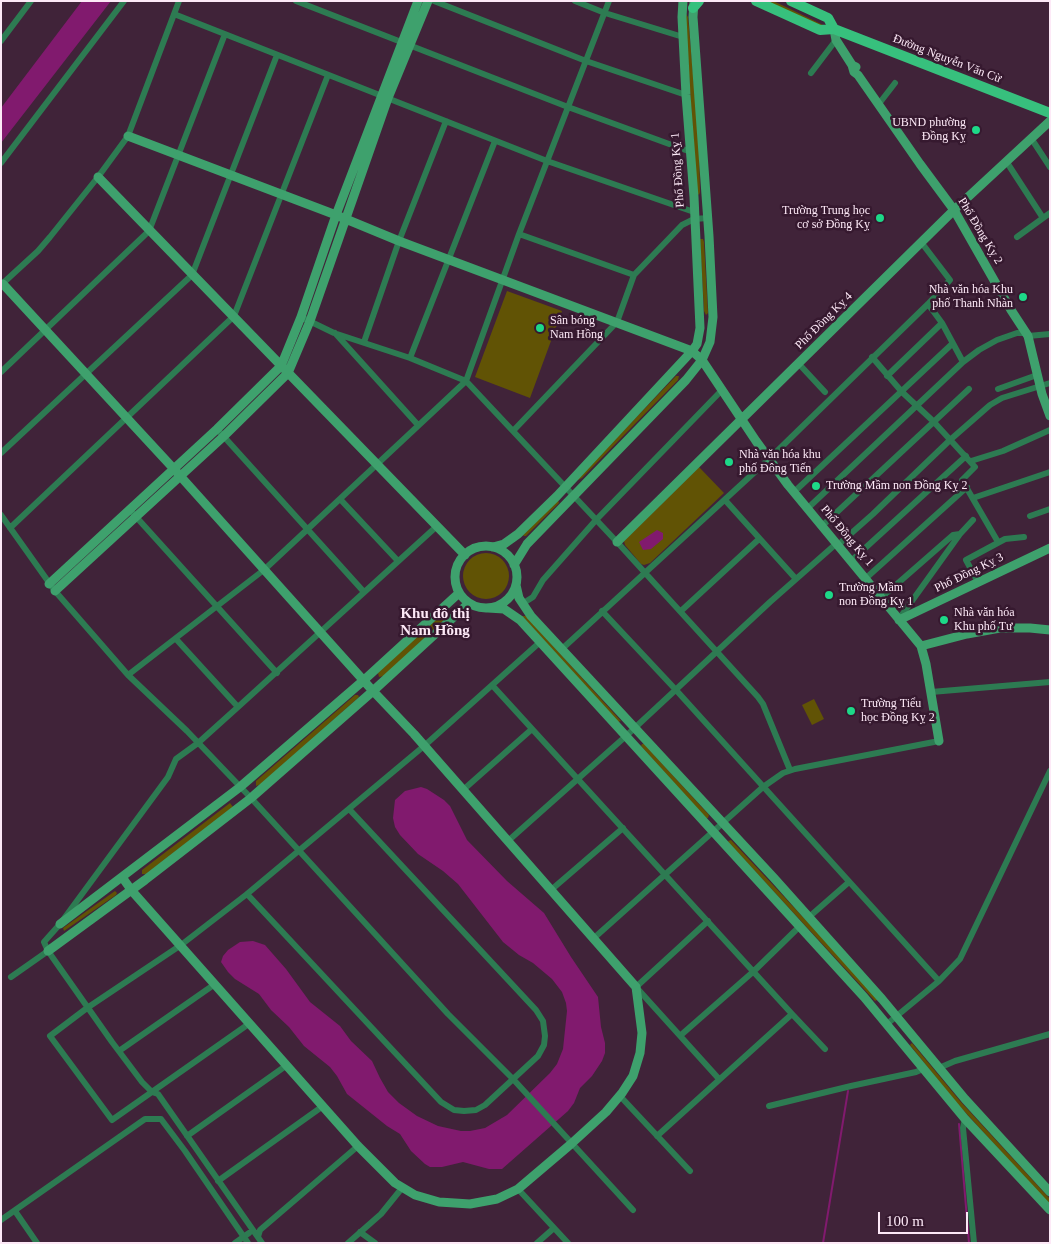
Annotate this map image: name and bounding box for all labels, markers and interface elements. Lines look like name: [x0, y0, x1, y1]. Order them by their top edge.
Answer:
street label: Đường Nguyễn Văn Cừ: [891, 32, 1003, 86]
place label: UBND phường Đồng Kỵ: [892, 116, 966, 144]
marker: UBND phường Đồng Kỵ: [970, 124, 982, 136]
street label: Phố Đồng Kỵ 1: [668, 132, 688, 208]
street label: Phố Đồng Kỵ 2: [955, 195, 1005, 267]
place label: Trường Trung học cơ sở Đồng Kỵ: [782, 204, 870, 232]
marker: Trường Trung học cơ sở Đồng Kỵ: [874, 212, 886, 224]
place label: Nhà văn hóa Khu phố Thanh Nhàn: [929, 283, 1013, 311]
street label: Phố Đồng Kỵ 4: [792, 289, 856, 353]
marker: Nhà văn hóa Khu phố Thanh Nhàn: [1017, 291, 1029, 303]
place label: Sân bóng Nam Hồng: [550, 314, 603, 342]
marker: Sân bóng Nam Hồng: [534, 322, 546, 334]
place label: Nhà văn hóa khu phố Đông Tiến: [739, 448, 821, 476]
marker: Nhà văn hóa khu phố Đông Tiến: [723, 456, 735, 468]
place label: Trường Mầm non Đồng Kỵ 2: [826, 479, 967, 493]
marker: Trường Mầm non Đồng Kỵ 2: [810, 480, 822, 492]
street label: Phố Đồng Kỵ 1: [817, 503, 877, 569]
street label: Phố Đồng Kỵ 3: [932, 550, 1006, 596]
place label: Trường Mầm non Đồng Kỵ 1: [839, 581, 913, 609]
marker: Trường Mầm non Đồng Kỵ 1: [823, 589, 835, 601]
district label: Khu đô thị Nam Hồng: [400, 605, 470, 640]
place label: Nhà văn hóa Khu phố Tư: [954, 606, 1015, 634]
marker: Nhà văn hóa Khu phố Tư: [938, 614, 950, 626]
place label: Trường Tiểu học Đồng Kỵ 2: [861, 697, 935, 725]
marker: Trường Tiểu học Đồng Kỵ 2: [845, 705, 857, 717]
scale bar: [881, 1202, 971, 1234]
text: 100 m: [886, 1213, 924, 1229]

